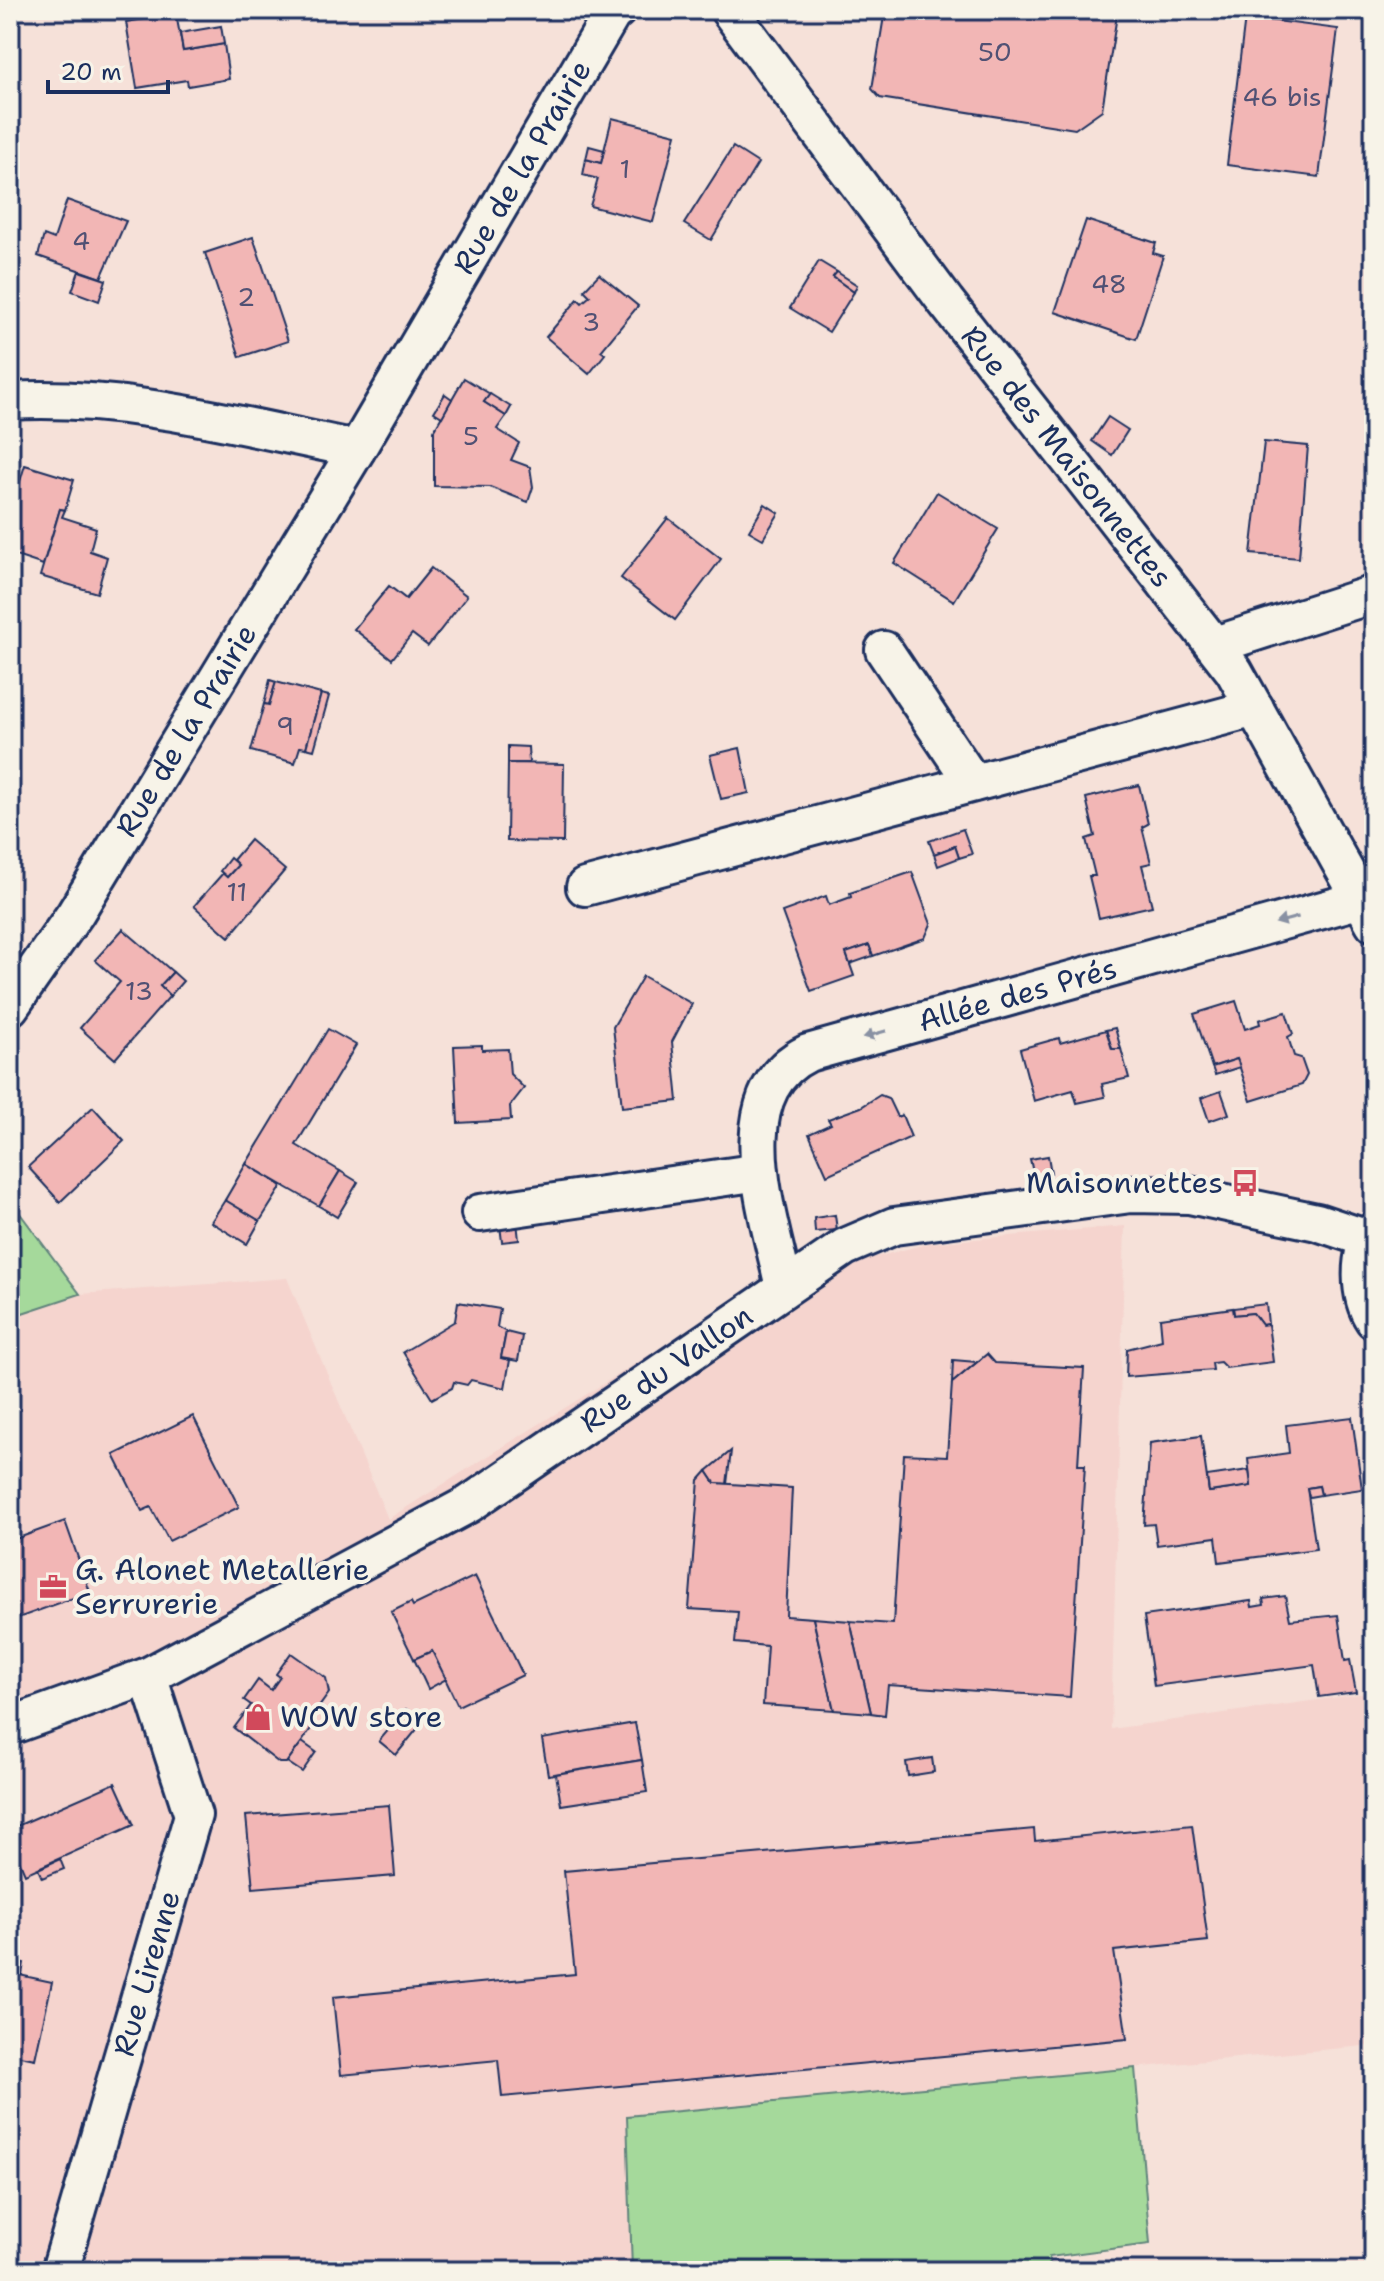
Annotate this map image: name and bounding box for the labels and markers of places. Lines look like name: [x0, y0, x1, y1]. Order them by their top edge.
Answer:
place label: Maisonnettes: [1026, 1162, 1223, 1203]
bus stop icon: Maisonnettes: [1230, 1168, 1260, 1198]
place label: G. Alonet Metallerie Serrurerie: [75, 1549, 370, 1624]
office icon: G. Alonet Metallerie Serrurerie: [38, 1572, 68, 1602]
place label: WOW store: [280, 1696, 442, 1737]
shop icon: WOW store: [243, 1702, 273, 1732]

